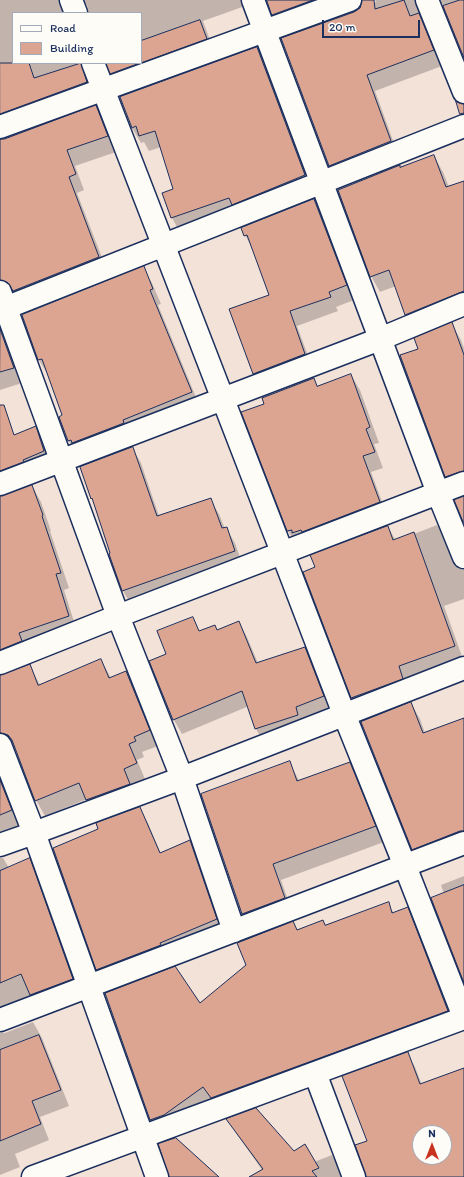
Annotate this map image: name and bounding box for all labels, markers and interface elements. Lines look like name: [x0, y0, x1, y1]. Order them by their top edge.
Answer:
legend: [12, 12, 142, 64]
scale bar: [324, 12, 422, 38]
text: 20 m: [329, 20, 356, 34]
text: Road: [50, 21, 76, 35]
text: Building: [50, 41, 93, 55]
north arrow: [412, 1125, 452, 1165]
text: N: [428, 1127, 436, 1140]

